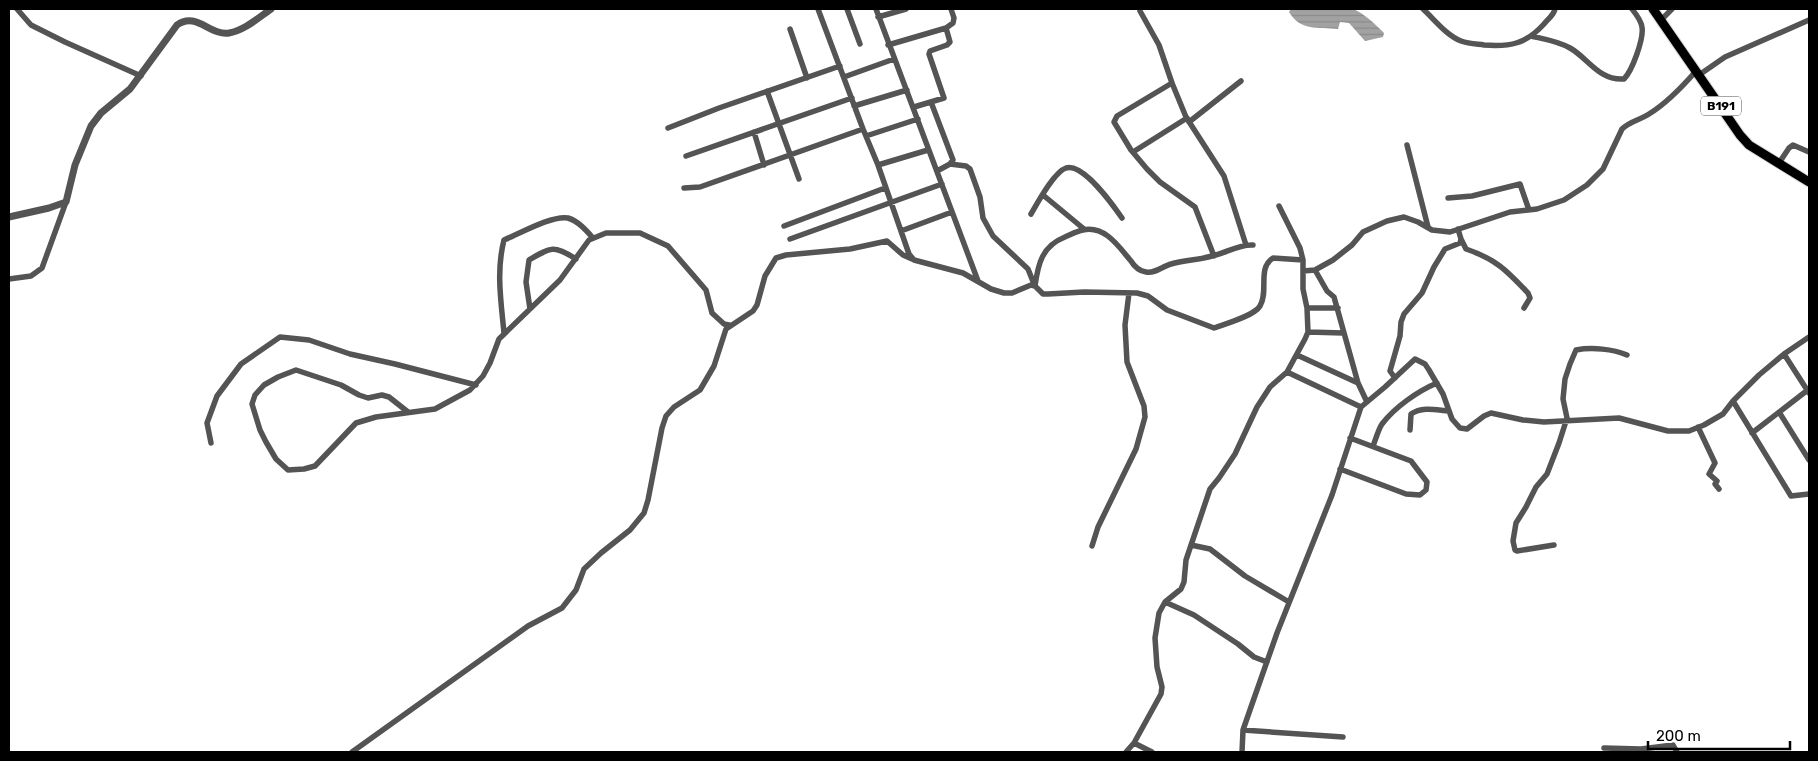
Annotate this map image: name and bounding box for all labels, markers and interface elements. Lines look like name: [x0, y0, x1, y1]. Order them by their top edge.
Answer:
road number: B191: [1701, 96, 1741, 115]
scale bar: [1648, 718, 1790, 750]
text: 200 m: [1656, 727, 1701, 745]

